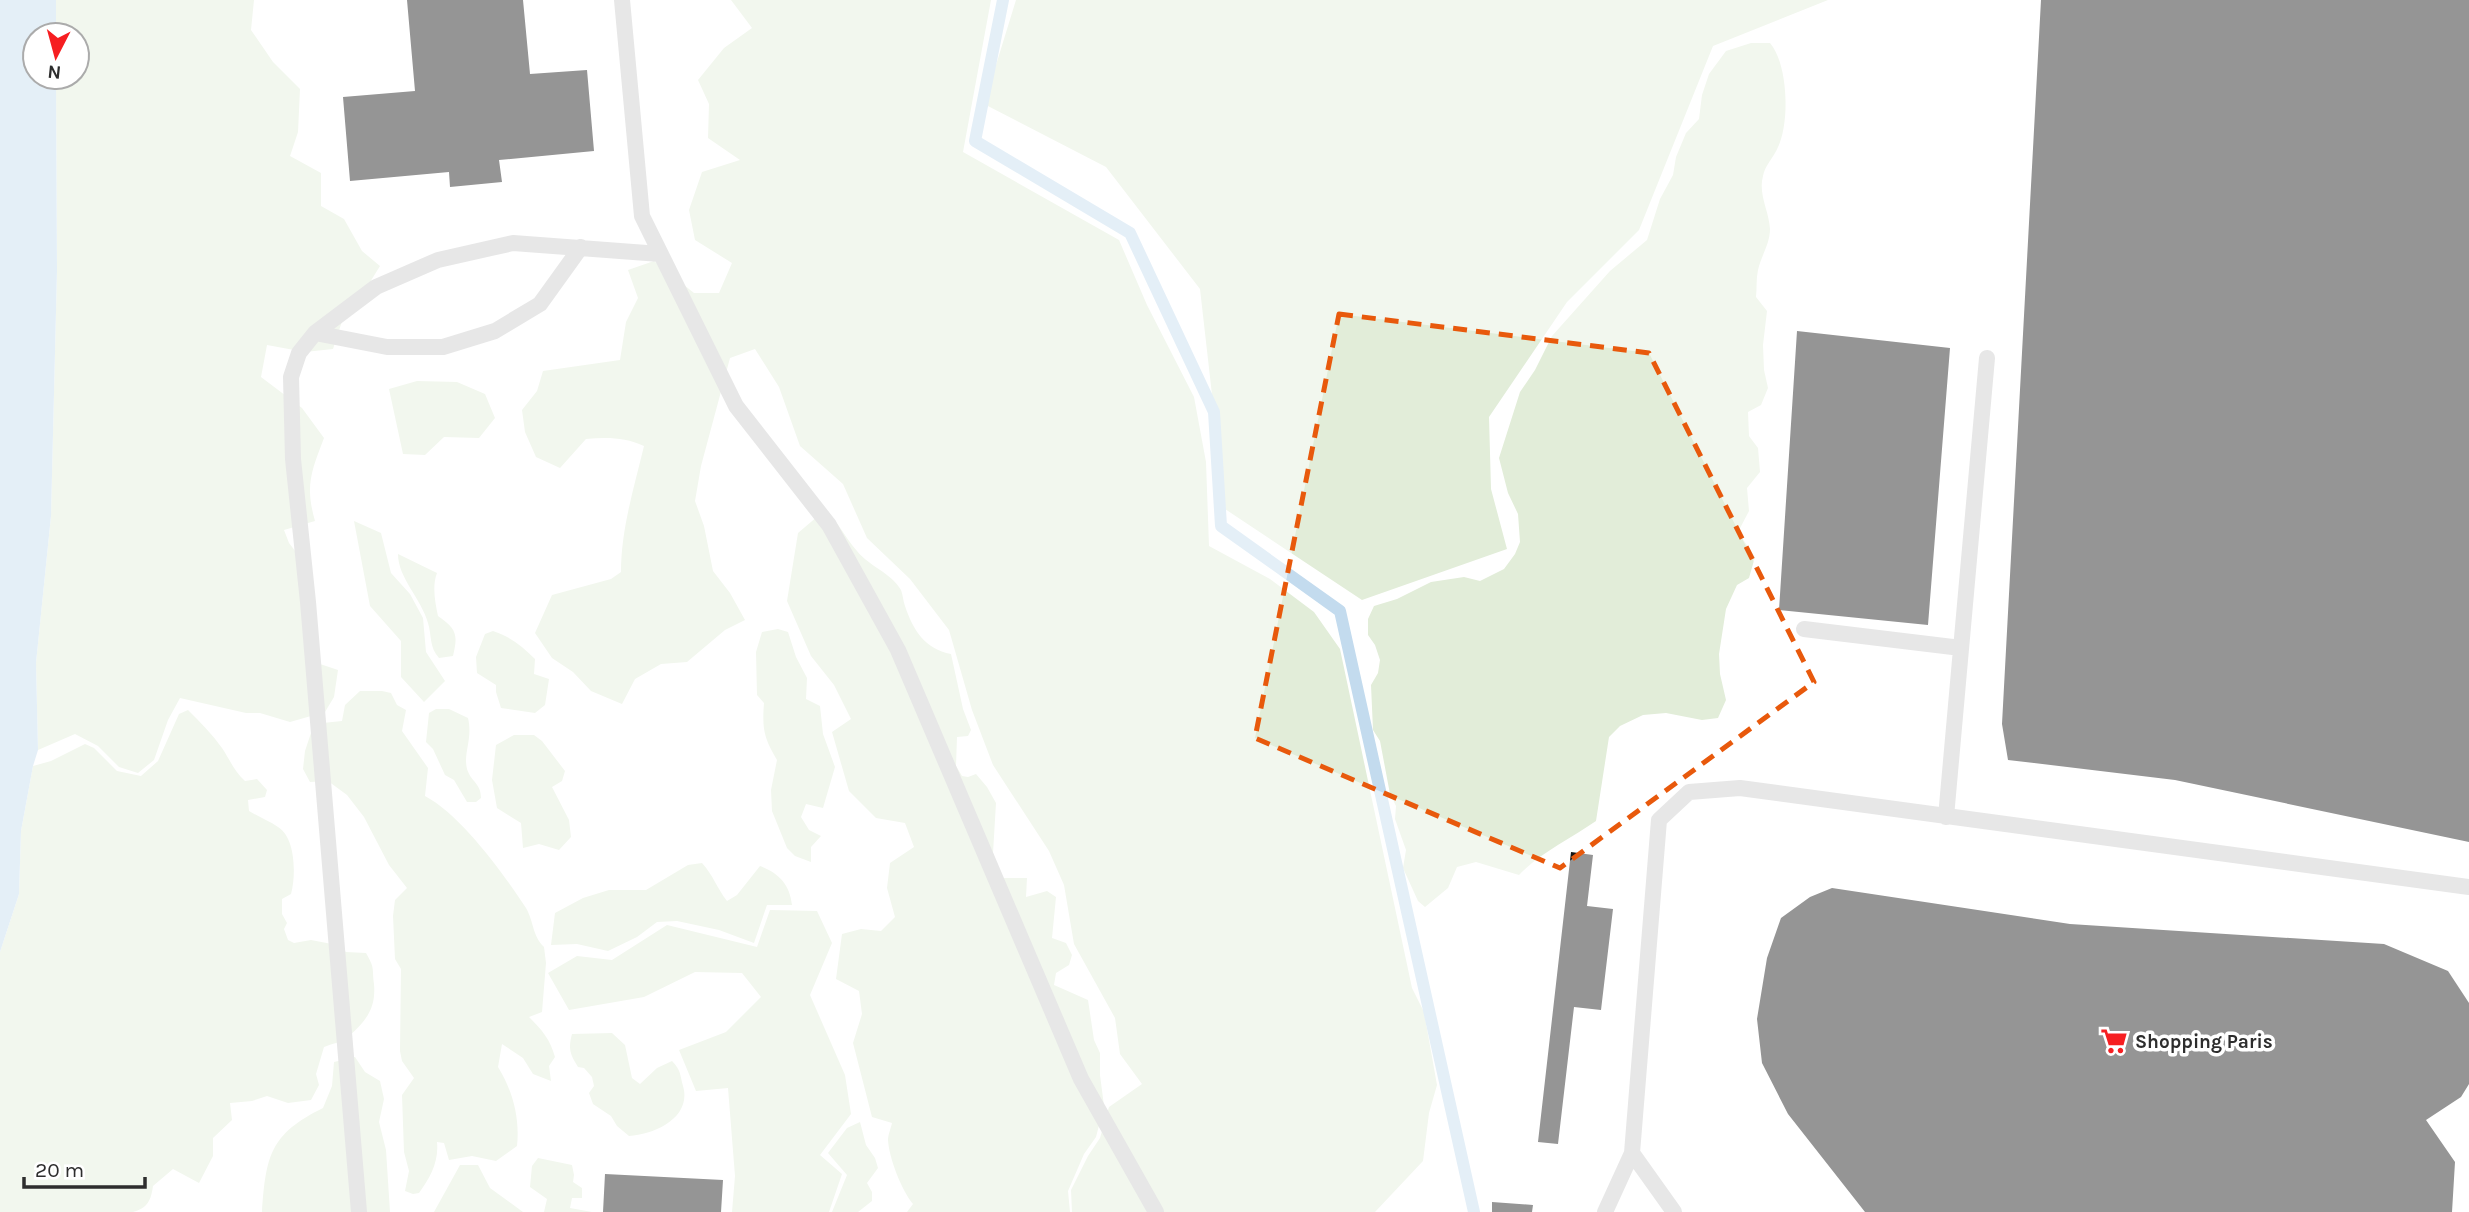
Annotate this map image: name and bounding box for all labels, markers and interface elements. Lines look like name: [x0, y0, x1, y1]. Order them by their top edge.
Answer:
north arrow: [21, 21, 91, 91]
text: N: [46, 60, 62, 84]
supermarket icon: Shopping Paris: [2099, 1026, 2129, 1056]
place label: Shopping Paris: [2135, 1031, 2273, 1053]
scale bar: [24, 1146, 145, 1190]
text: 20 m: [35, 1158, 84, 1182]

